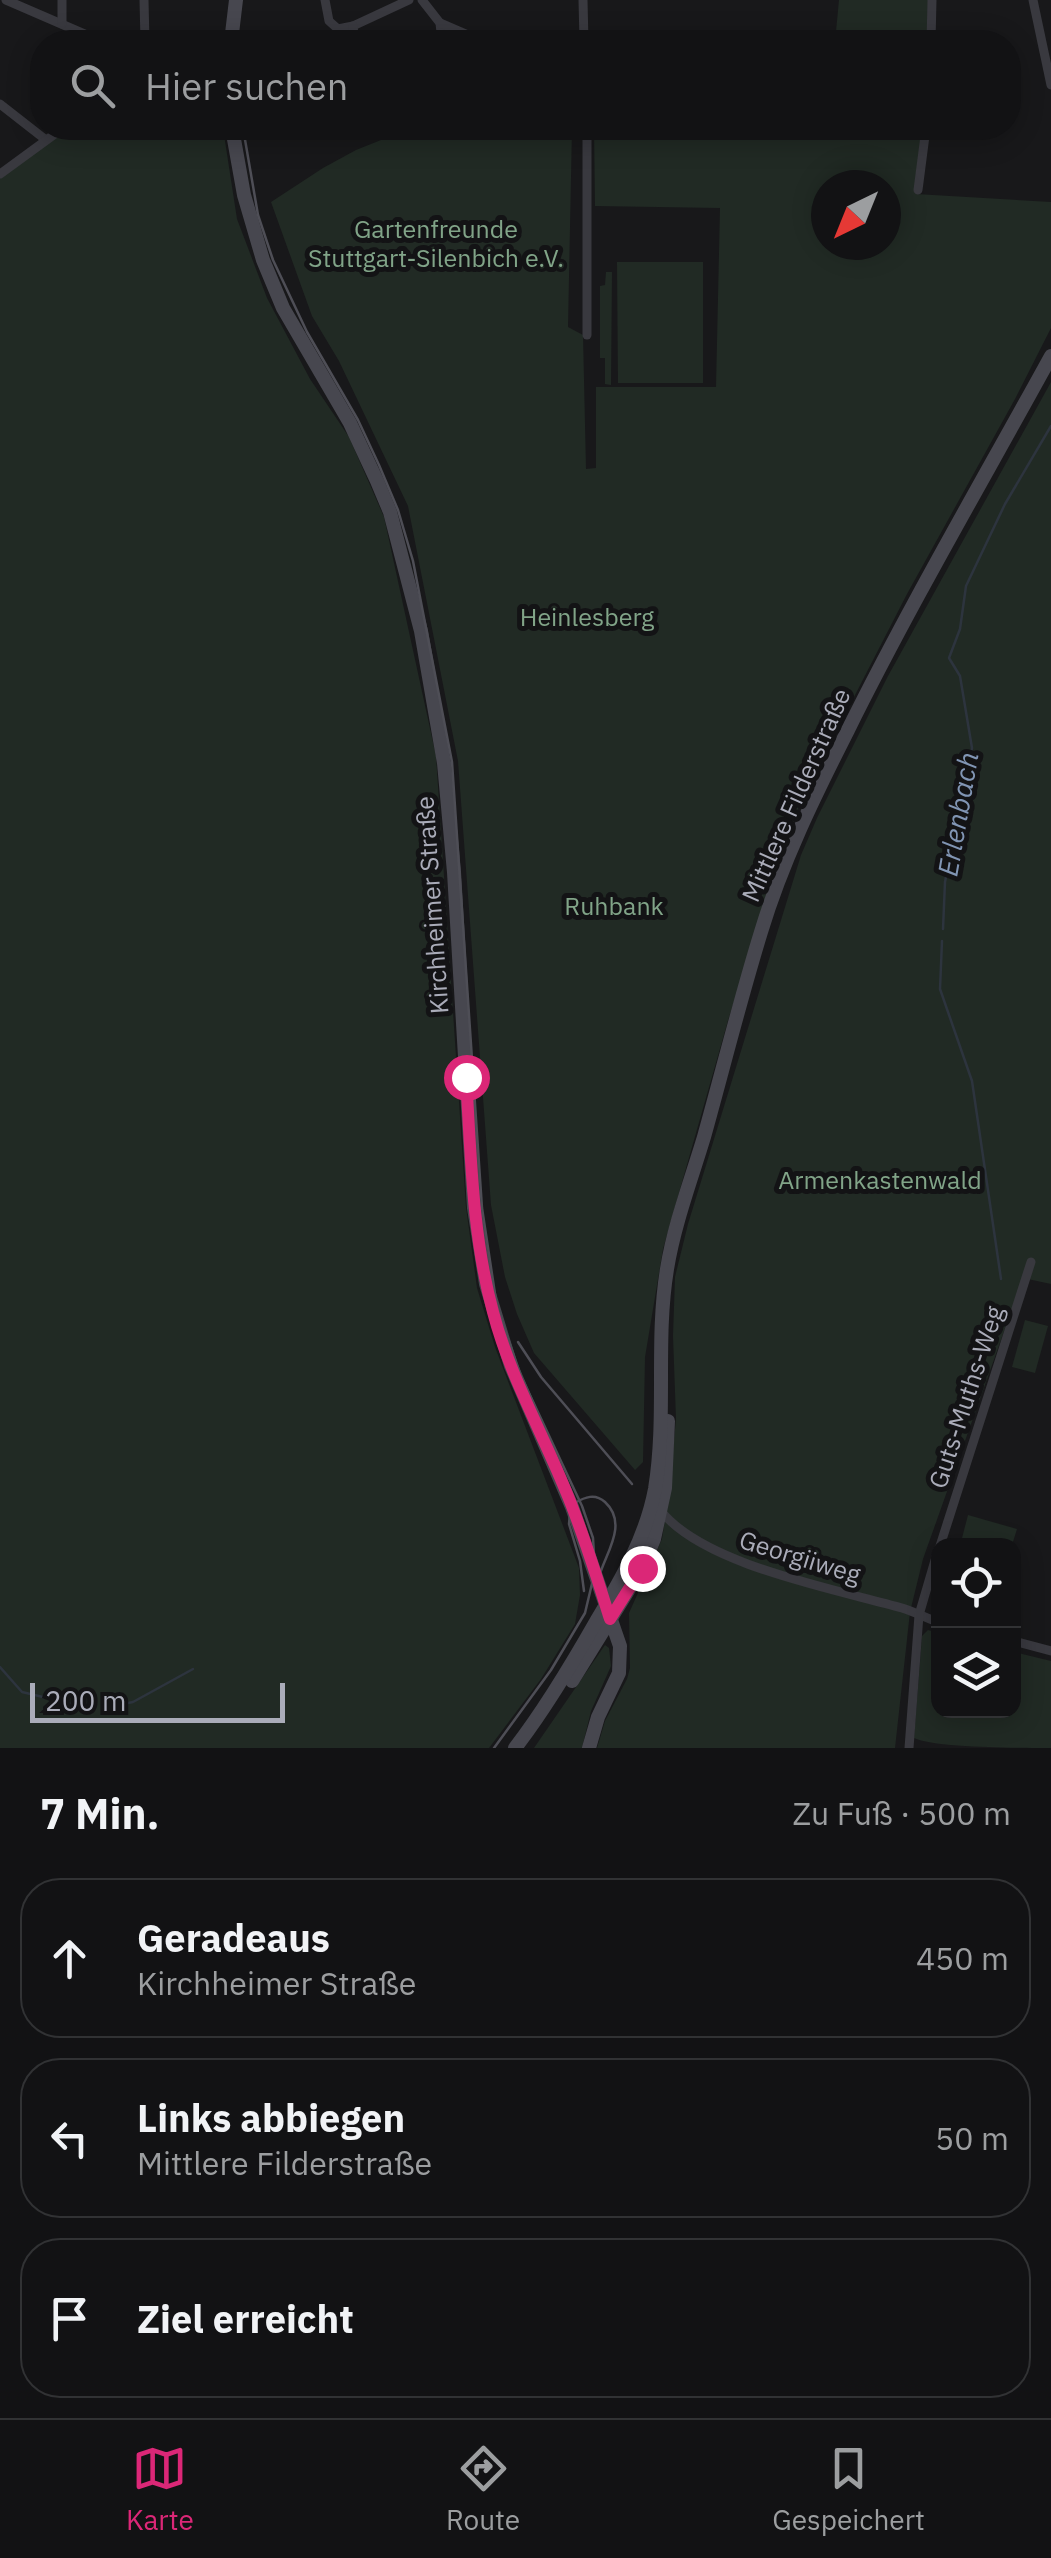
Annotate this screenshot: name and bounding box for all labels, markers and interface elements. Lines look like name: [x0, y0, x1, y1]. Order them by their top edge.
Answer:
search box: [30, 30, 1021, 140]
icon: search: [65, 58, 120, 113]
text: Hier suchen: [145, 61, 348, 110]
north arrow: [811, 170, 901, 260]
park label: Gartenfreunde Stuttgart-Silenbich e.V.: [308, 212, 564, 274]
park label: Heinlesberg: [520, 600, 654, 633]
street label: Mittlere Filderstraße: [734, 683, 857, 907]
water label: Erlenbach: [928, 749, 987, 879]
street label: Kirchheimer Straße: [407, 795, 456, 1015]
park label: Ruhbank: [564, 889, 664, 922]
route start: [444, 1055, 490, 1101]
park label: Armenkastenwald: [778, 1163, 982, 1196]
street label: Guts-Muths-Weg: [920, 1301, 1011, 1492]
street label: Georgiiweg: [735, 1522, 865, 1591]
map controls: [931, 1538, 1021, 1718]
button: locate: [931, 1538, 1021, 1628]
route end: [620, 1546, 666, 1592]
button: layers: [931, 1628, 1021, 1718]
scale bar: [30, 1678, 285, 1722]
text: 200 m: [45, 1682, 126, 1719]
text: 7 Min.: [40, 1786, 160, 1841]
text: Zu Fuß · 500 m: [793, 1792, 1011, 1834]
text: Geradeaus: [137, 1913, 330, 1962]
icon: ahead: [42, 1931, 97, 1986]
text: 450 m: [916, 1937, 1009, 1979]
text: Kirchheimer Straße: [137, 1962, 416, 2004]
text: Links abbiegen: [137, 2093, 405, 2142]
icon: left: [42, 2111, 97, 2166]
text: 50 m: [935, 2117, 1009, 2159]
text: Mittlere Filderstraße: [137, 2142, 432, 2184]
icon: arrive: [42, 2291, 97, 2346]
text: Ziel erreicht: [137, 2294, 354, 2343]
tab: Karte: [126, 2441, 194, 2538]
tab: Route: [446, 2441, 520, 2538]
tab: Gespeichert: [772, 2441, 925, 2538]

